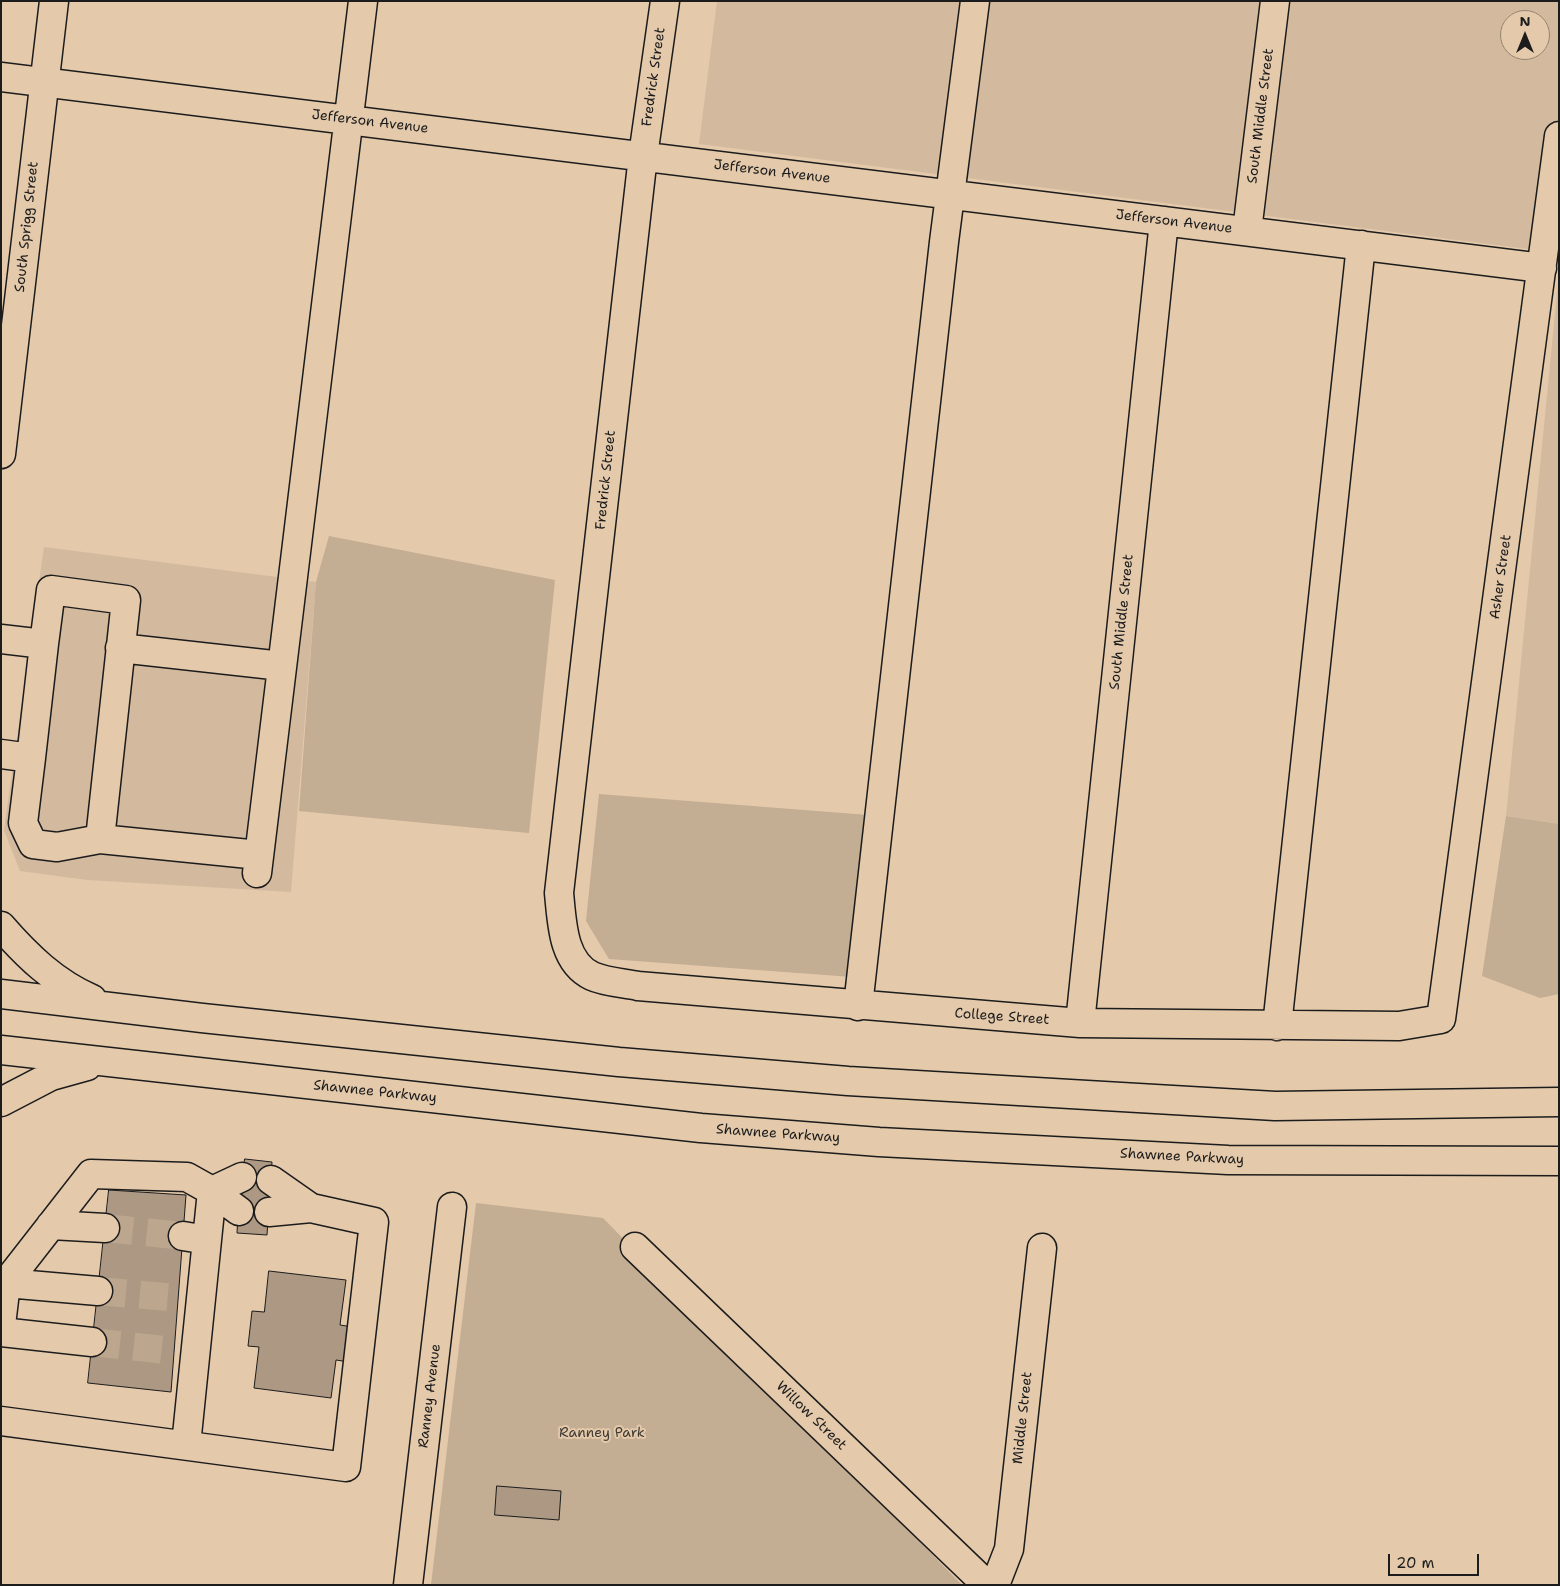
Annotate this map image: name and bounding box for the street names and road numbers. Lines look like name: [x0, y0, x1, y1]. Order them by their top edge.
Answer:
street label: Fredrick Street: [639, 26, 669, 128]
street label: South Middle Street: [1244, 47, 1278, 185]
street label: Jefferson Avenue: [311, 107, 429, 137]
street label: Jefferson Avenue: [713, 157, 831, 187]
street label: South Sprigg Street: [12, 161, 42, 293]
street label: Jefferson Avenue: [1115, 207, 1233, 237]
street label: Fredrick Street: [592, 429, 620, 531]
street label: Asher Street: [1487, 533, 1515, 621]
street label: South Middle Street: [1107, 553, 1137, 691]
street label: College Street: [954, 1005, 1050, 1029]
street label: Shawnee Parkway: [312, 1077, 438, 1107]
street label: Shawnee Parkway: [715, 1121, 841, 1147]
street label: Shawnee Parkway: [1120, 1145, 1244, 1169]
street label: Ranney Avenue: [415, 1343, 445, 1449]
street label: Middle Street: [1010, 1371, 1036, 1465]
street label: Willow Street: [772, 1378, 850, 1454]

